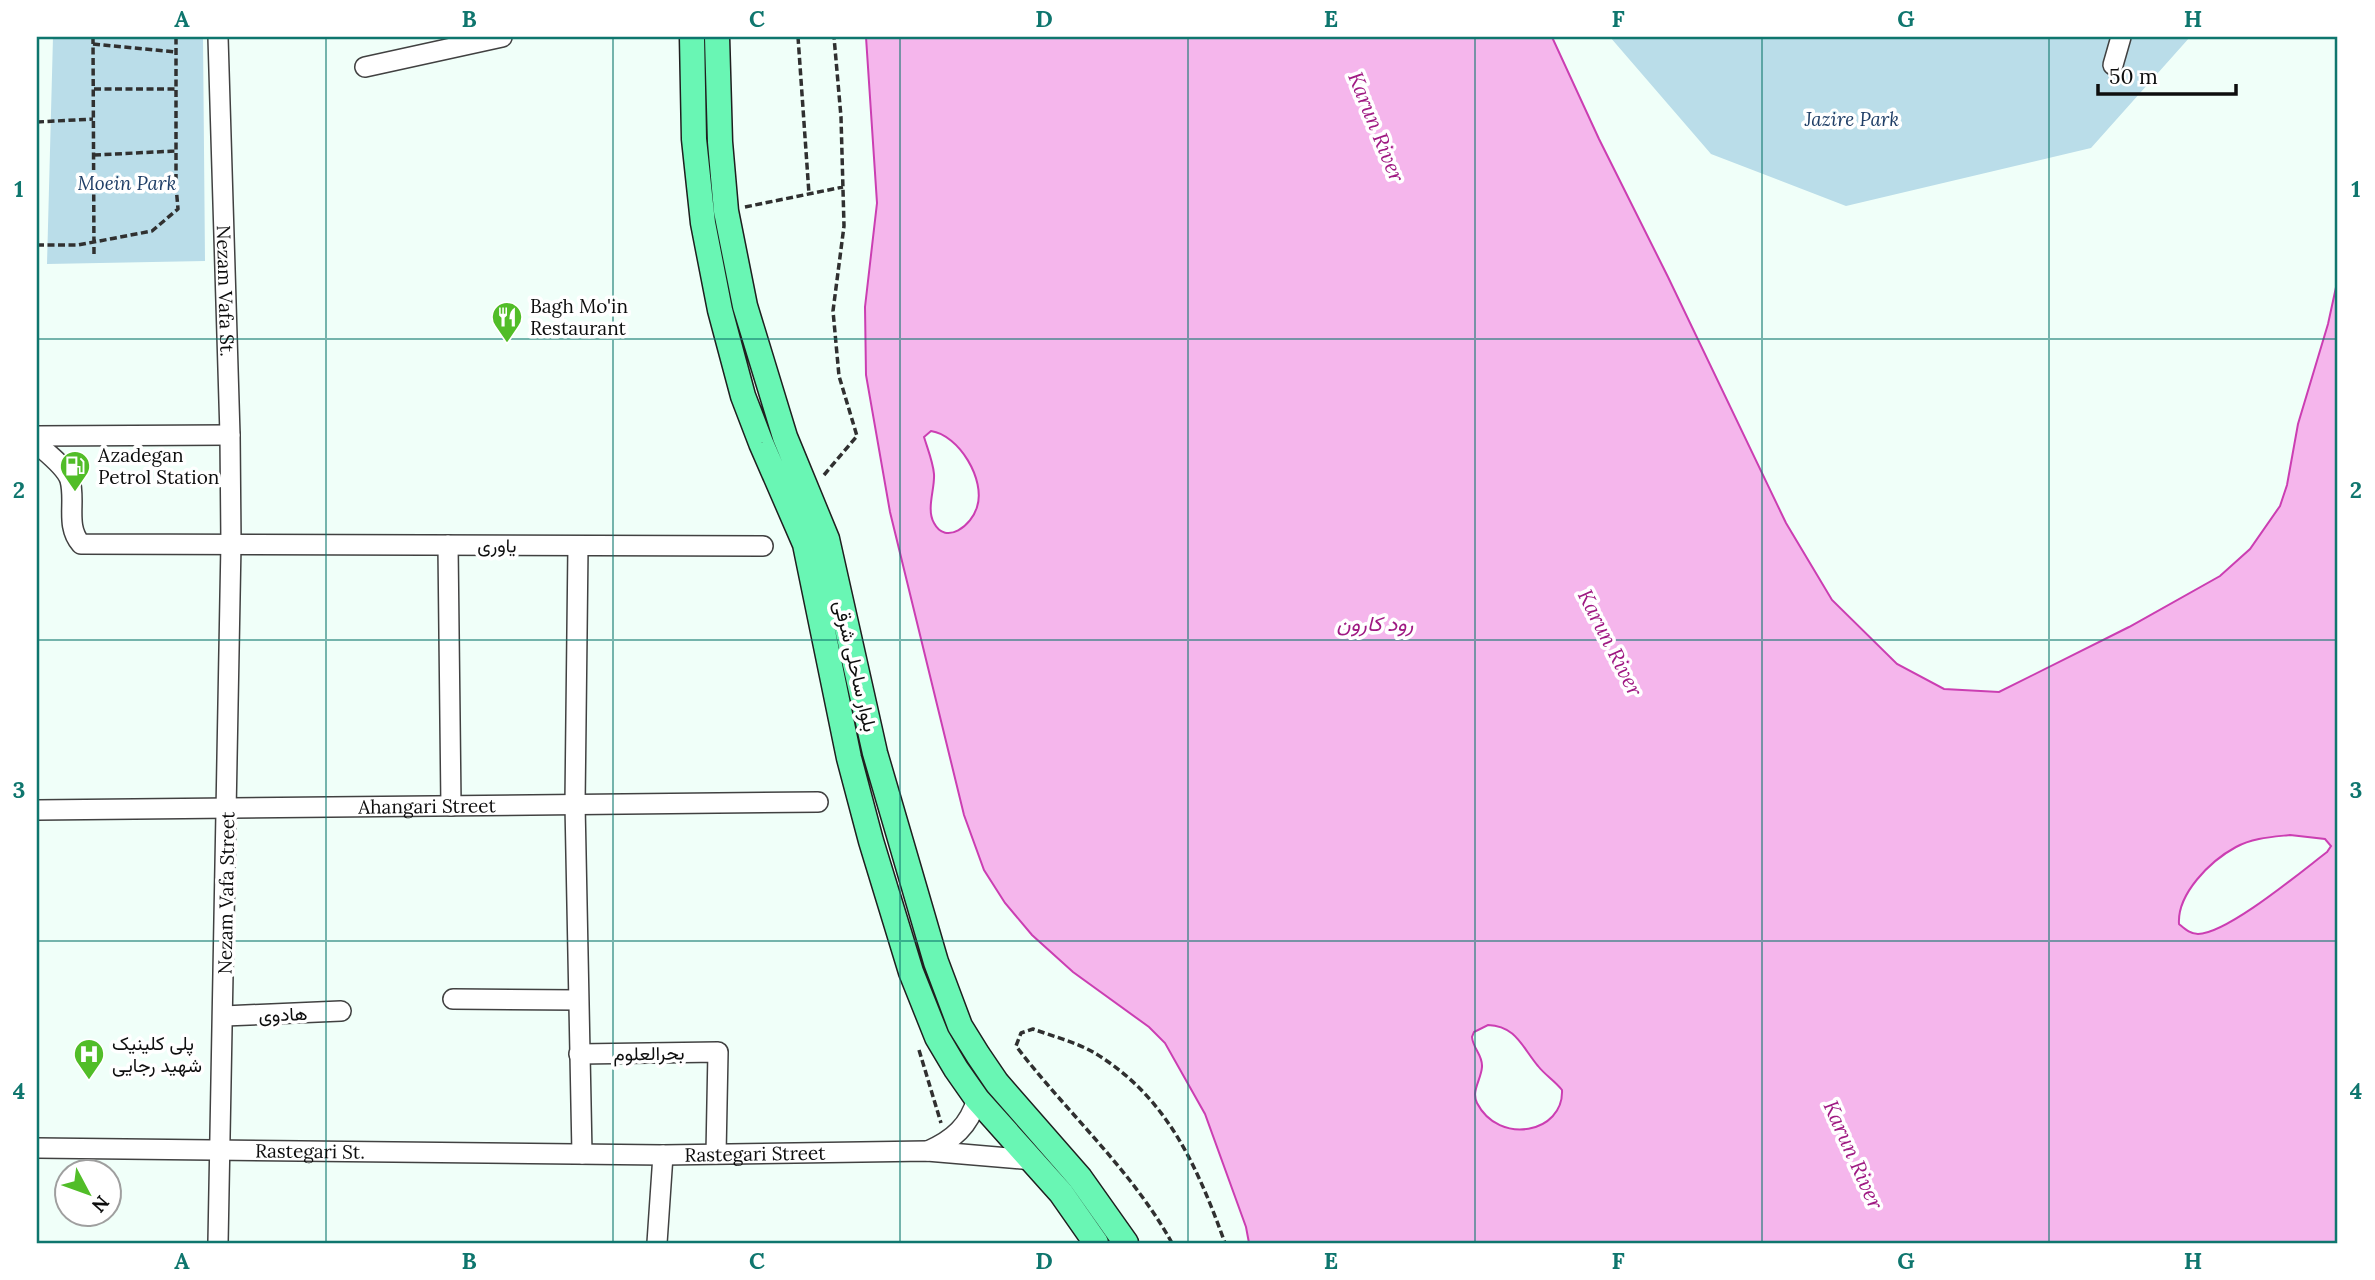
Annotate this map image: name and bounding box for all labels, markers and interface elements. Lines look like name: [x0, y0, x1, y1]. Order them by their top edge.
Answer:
text: A: [174, 4, 190, 33]
text: B: [461, 4, 477, 33]
text: C: [749, 4, 765, 33]
text: D: [1035, 4, 1053, 33]
text: E: [1324, 4, 1338, 33]
text: F: [1611, 4, 1625, 33]
text: G: [1897, 4, 1915, 33]
text: H: [2184, 4, 2202, 33]
scale bar: [2098, 52, 2237, 96]
text: 50 m: [2109, 63, 2158, 90]
water label: Karun River: [1342, 68, 1411, 186]
park label: Jazire Park: [1804, 107, 1899, 131]
park label: Moein Park: [78, 171, 177, 195]
text: 1: [14, 174, 24, 203]
text: 1: [2351, 174, 2361, 203]
street label: Nezam Vafa St.: [212, 225, 240, 357]
place label: Bagh Mo'in Restaurant: [530, 294, 628, 340]
restaurant icon: Bagh Mo'in Restaurant: [490, 300, 524, 344]
place label: Azadegan Petrol Station: [97, 443, 219, 489]
fuel station icon: Azadegan Petrol Station: [58, 449, 92, 493]
text: 2: [13, 475, 25, 504]
text: 2: [2350, 475, 2362, 504]
street label: یاوری: [477, 533, 517, 557]
water label: Karun River: [1572, 585, 1649, 701]
street label: بلوار ساحلی شرقی: [829, 598, 883, 734]
water label: رود کارون: [1336, 610, 1414, 637]
text: 3: [13, 775, 25, 804]
text: 3: [2350, 775, 2362, 804]
street label: Ahangari Street: [357, 793, 496, 819]
street label: Nezam Vafa Street: [213, 811, 239, 975]
street label: هادوی: [258, 1001, 308, 1027]
place label: پلی کلینیک شهید رجایی: [112, 1031, 202, 1077]
hospital icon: پلی کلینیک شهید رجایی: [72, 1037, 106, 1081]
street label: بحرالعلوم: [613, 1040, 685, 1067]
text: 4: [13, 1076, 25, 1105]
text: 4: [2350, 1076, 2362, 1105]
water label: Karun River: [1817, 1096, 1890, 1214]
street label: Rastegari St.: [255, 1138, 365, 1164]
street label: Rastegari Street: [684, 1141, 826, 1167]
north arrow: [52, 1158, 122, 1228]
text: N: [87, 1191, 115, 1218]
text: A: [174, 1246, 190, 1275]
text: B: [461, 1246, 477, 1275]
text: C: [749, 1246, 765, 1275]
text: D: [1035, 1246, 1053, 1275]
text: E: [1324, 1246, 1338, 1275]
text: F: [1611, 1246, 1625, 1275]
text: G: [1897, 1246, 1915, 1275]
text: H: [2184, 1246, 2202, 1275]

